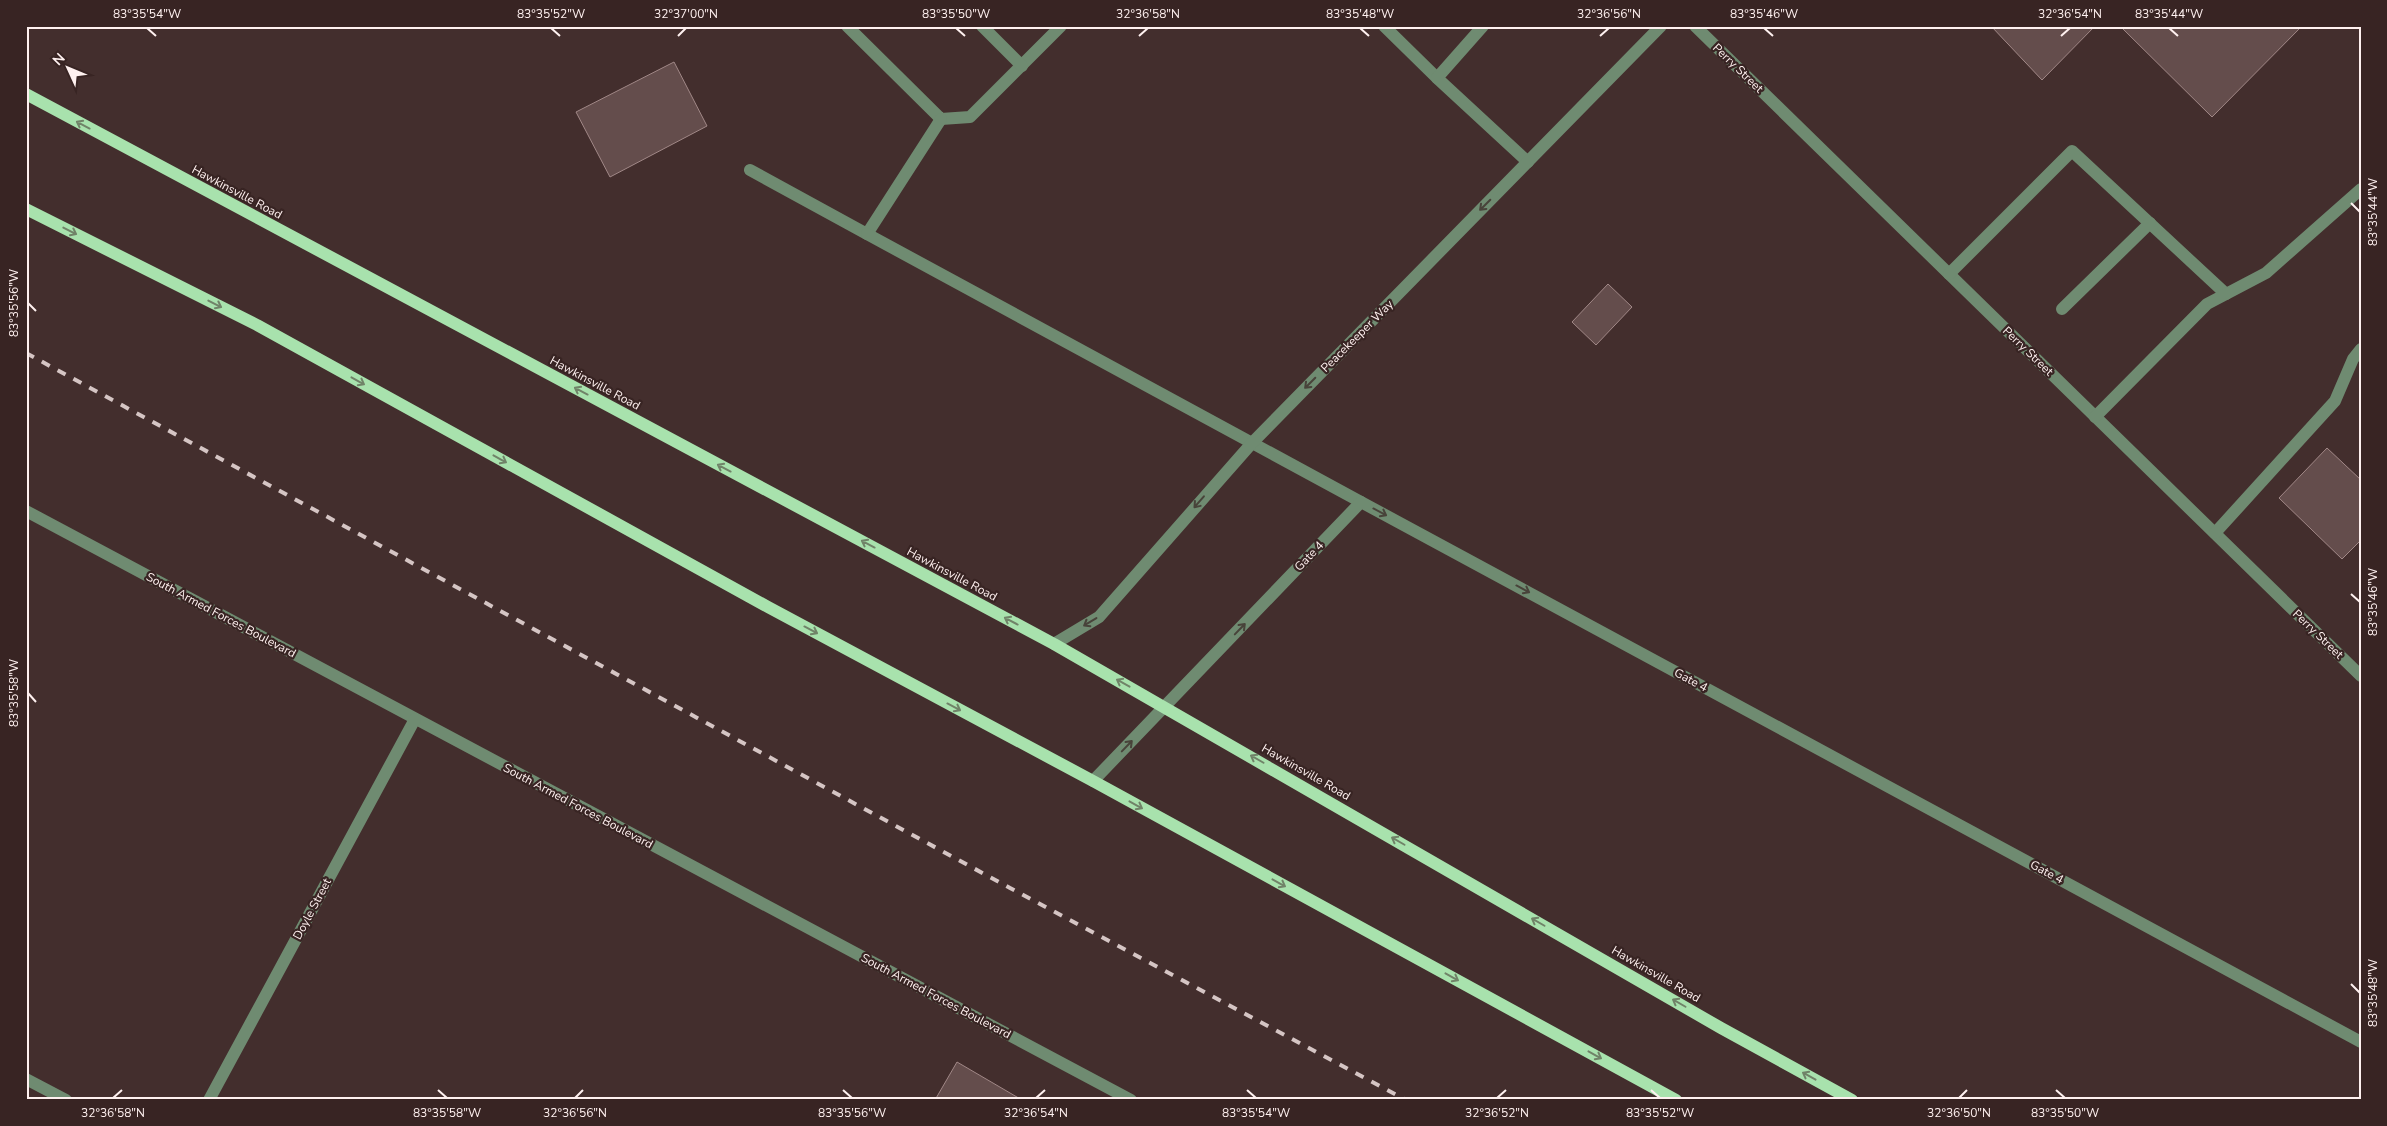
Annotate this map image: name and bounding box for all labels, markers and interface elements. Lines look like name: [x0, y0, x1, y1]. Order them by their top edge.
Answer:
text: 83°35'54"W: [113, 6, 181, 22]
text: 83°35'52"W: [517, 6, 585, 22]
text: 32°37'00"N: [654, 6, 718, 22]
text: 83°35'50"W: [922, 6, 990, 22]
text: 32°36'58"N: [1116, 6, 1180, 22]
text: 83°35'48"W: [1326, 6, 1394, 22]
text: 32°36'56"N: [1577, 6, 1641, 22]
text: 83°35'46"W: [1730, 6, 1798, 22]
text: 32°36'54"N: [2038, 6, 2102, 22]
text: 83°35'44"W: [2135, 6, 2203, 22]
street label: Perry Street: [1709, 40, 1767, 97]
north arrow: [42, 42, 92, 92]
text: N: [49, 49, 69, 70]
one-way arrow: [76, 119, 90, 129]
street label: Hawkinsville Road: [189, 161, 285, 223]
text: 83°35'44"W: [2365, 178, 2381, 246]
one-way arrow: [1479, 199, 1491, 211]
one-way arrow: [62, 227, 77, 236]
text: 83°35'56"W: [6, 269, 22, 337]
street label: Peacekeeper Way: [1317, 296, 1397, 376]
one-way arrow: [207, 300, 222, 309]
street label: Perry Street: [1999, 323, 2057, 380]
street label: Hawkinsville Road: [547, 352, 643, 414]
one-way arrow: [351, 376, 365, 386]
one-way arrow: [1304, 377, 1316, 390]
one-way arrow: [574, 386, 589, 395]
one-way arrow: [493, 455, 507, 465]
one-way arrow: [717, 463, 732, 473]
one-way arrow: [1193, 496, 1205, 509]
one-way arrow: [1372, 508, 1387, 517]
street label: Gate 4: [1291, 538, 1327, 574]
one-way arrow: [860, 539, 875, 549]
street label: Hawkinsville Road: [904, 543, 1000, 605]
text: 83°35'46"W: [2365, 568, 2381, 636]
street label: South Armed Forces Boulevard: [143, 569, 299, 661]
one-way arrow: [1516, 584, 1531, 594]
street label: Perry Street: [2289, 606, 2347, 663]
one-way arrow: [1004, 616, 1019, 625]
one-way arrow: [1083, 617, 1097, 627]
one-way arrow: [1233, 623, 1246, 635]
one-way arrow: [803, 626, 818, 635]
text: 83°35'58"W: [6, 659, 22, 727]
street label: Gate 4: [1671, 665, 1711, 695]
one-way arrow: [1116, 677, 1131, 687]
one-way arrow: [946, 703, 961, 712]
one-way arrow: [1121, 740, 1133, 753]
street label: Hawkinsville Road: [1259, 740, 1353, 804]
one-way arrow: [1250, 754, 1265, 764]
street label: South Armed Forces Boulevard: [500, 760, 656, 852]
one-way arrow: [1128, 800, 1143, 810]
one-way arrow: [1391, 835, 1405, 845]
street label: Gate 4: [2027, 857, 2067, 887]
street label: Doyle Street: [289, 875, 335, 942]
one-way arrow: [1271, 878, 1285, 888]
one-way arrow: [1531, 917, 1546, 927]
street label: Hawkinsville Road: [1609, 942, 1703, 1006]
street label: South Armed Forces Boulevard: [858, 950, 1014, 1042]
text: 83°35'48"W: [2365, 959, 2381, 1027]
one-way arrow: [1445, 973, 1459, 983]
one-way arrow: [1673, 998, 1687, 1008]
one-way arrow: [1587, 1051, 1602, 1061]
one-way arrow: [1802, 1071, 1817, 1081]
text: 32°36'58"N: [81, 1105, 145, 1121]
text: 83°35'58"W: [413, 1105, 481, 1121]
text: 32°36'56"N: [543, 1105, 607, 1121]
text: 83°35'56"W: [818, 1105, 886, 1121]
text: 32°36'54"N: [1004, 1105, 1068, 1121]
text: 83°35'54"W: [1222, 1105, 1290, 1121]
text: 32°36'52"N: [1465, 1105, 1529, 1121]
text: 83°35'52"W: [1626, 1105, 1694, 1121]
text: 32°36'50"N: [1927, 1105, 1991, 1121]
text: 83°35'50"W: [2031, 1105, 2099, 1121]

